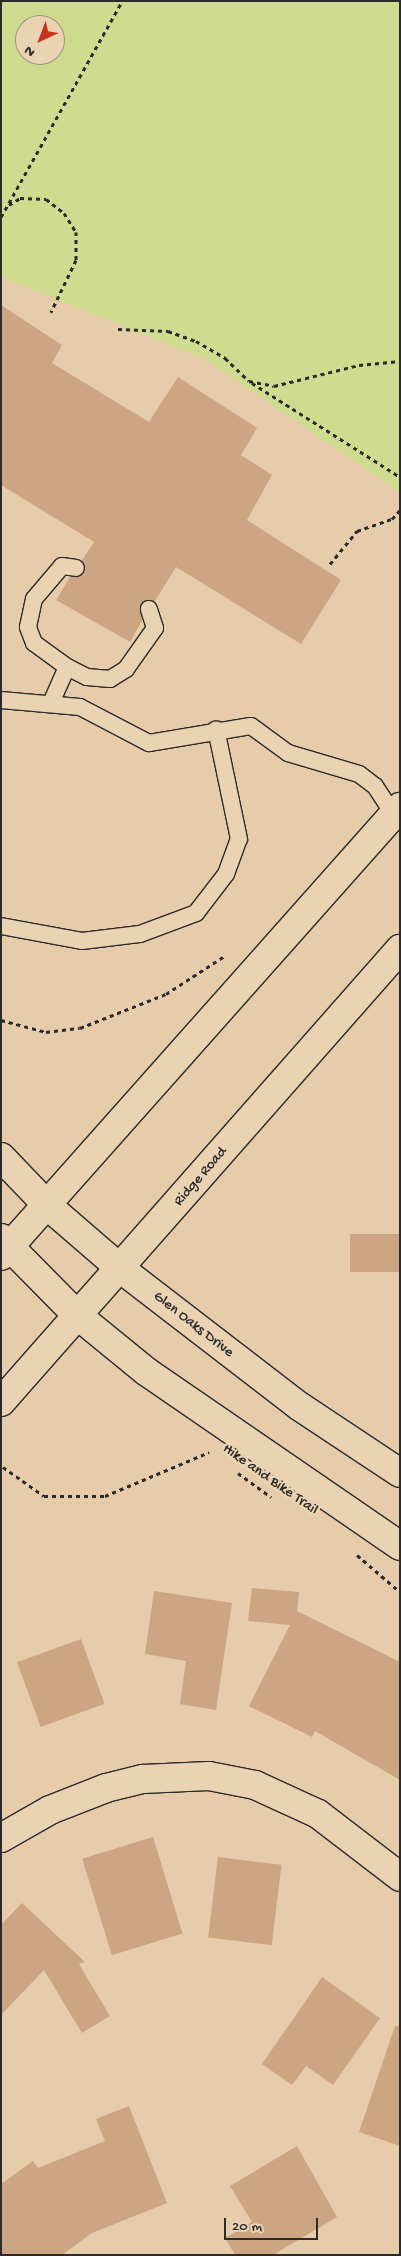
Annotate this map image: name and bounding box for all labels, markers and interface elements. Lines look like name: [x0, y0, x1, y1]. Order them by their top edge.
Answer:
north arrow: [15, 15, 65, 65]
text: N: [21, 41, 39, 60]
street label: Ridge Road: [170, 1144, 232, 1210]
street label: Glen Oaks Drive: [149, 1288, 237, 1362]
street label: Hike and Bike Trail: [219, 1440, 321, 1520]
scale bar: [226, 2208, 320, 2240]
text: 20 m: [232, 2218, 262, 2236]

